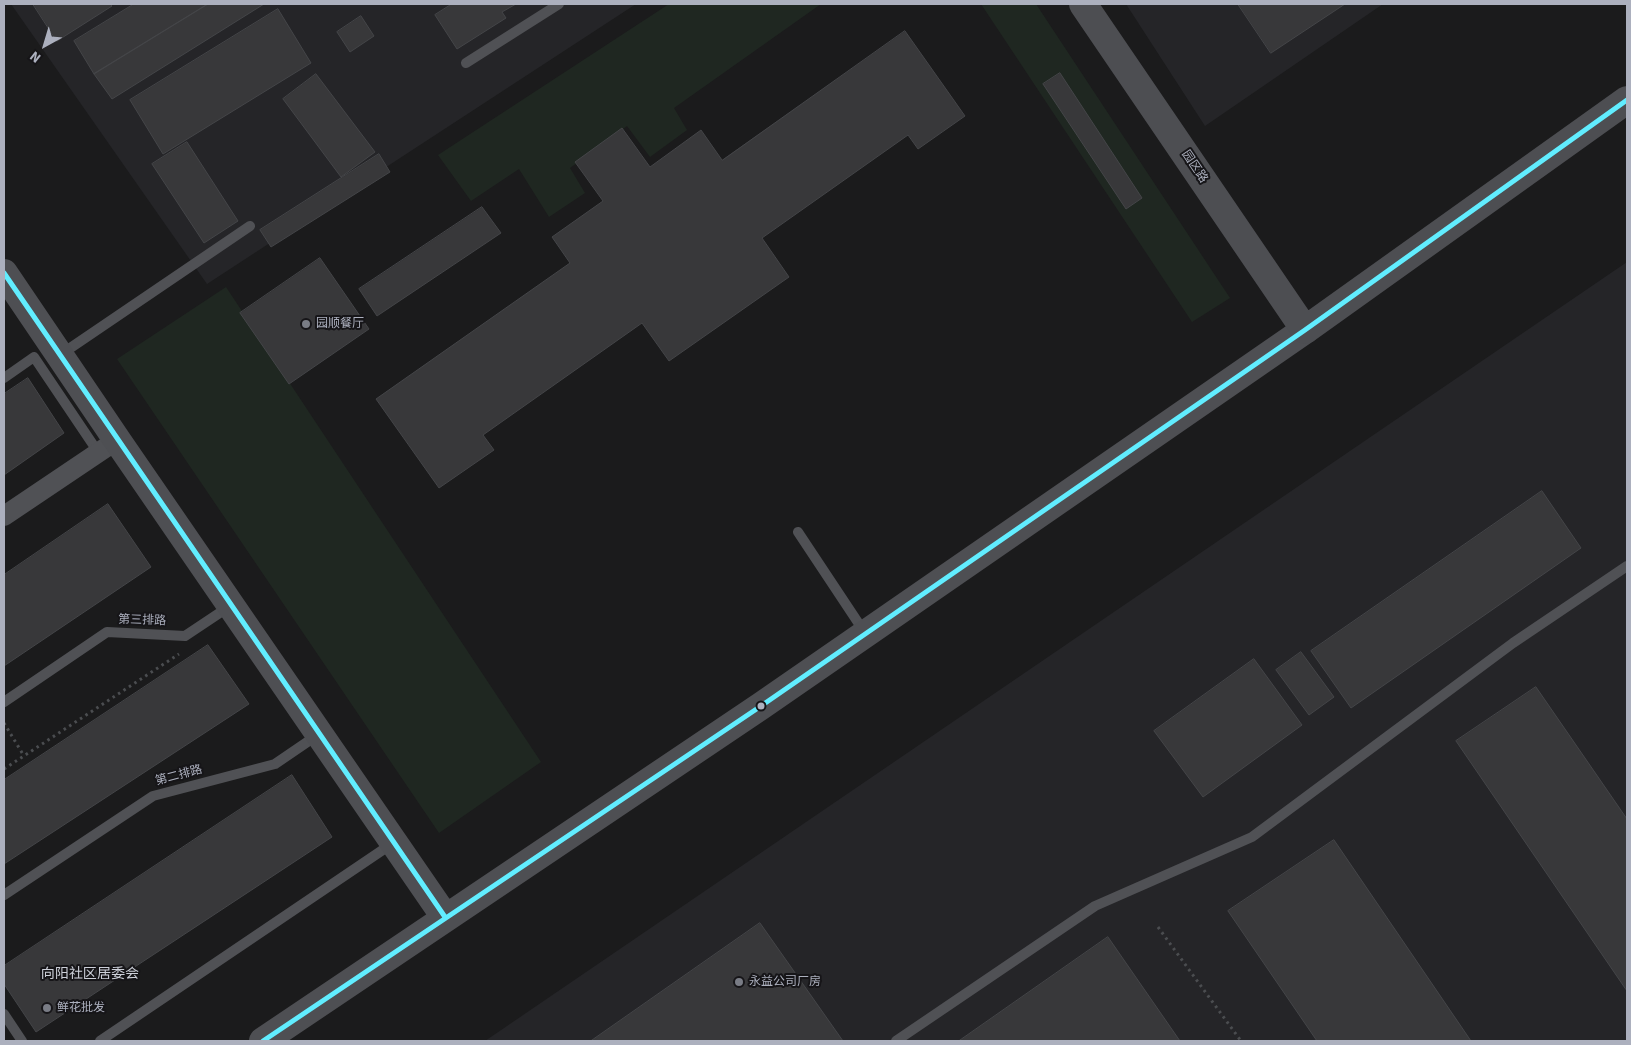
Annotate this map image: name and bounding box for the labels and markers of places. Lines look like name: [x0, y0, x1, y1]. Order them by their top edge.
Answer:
place label: 园顺餐厅: [316, 317, 364, 331]
marker: 园顺餐厅: [300, 318, 312, 330]
unlabelled marker: [756, 701, 766, 711]
place label: 永益公司厂房: [749, 975, 821, 989]
marker: 永益公司厂房: [733, 976, 745, 988]
place label: 鲜花批发: [57, 1001, 105, 1015]
marker: 鲜花批发: [41, 1002, 53, 1014]

